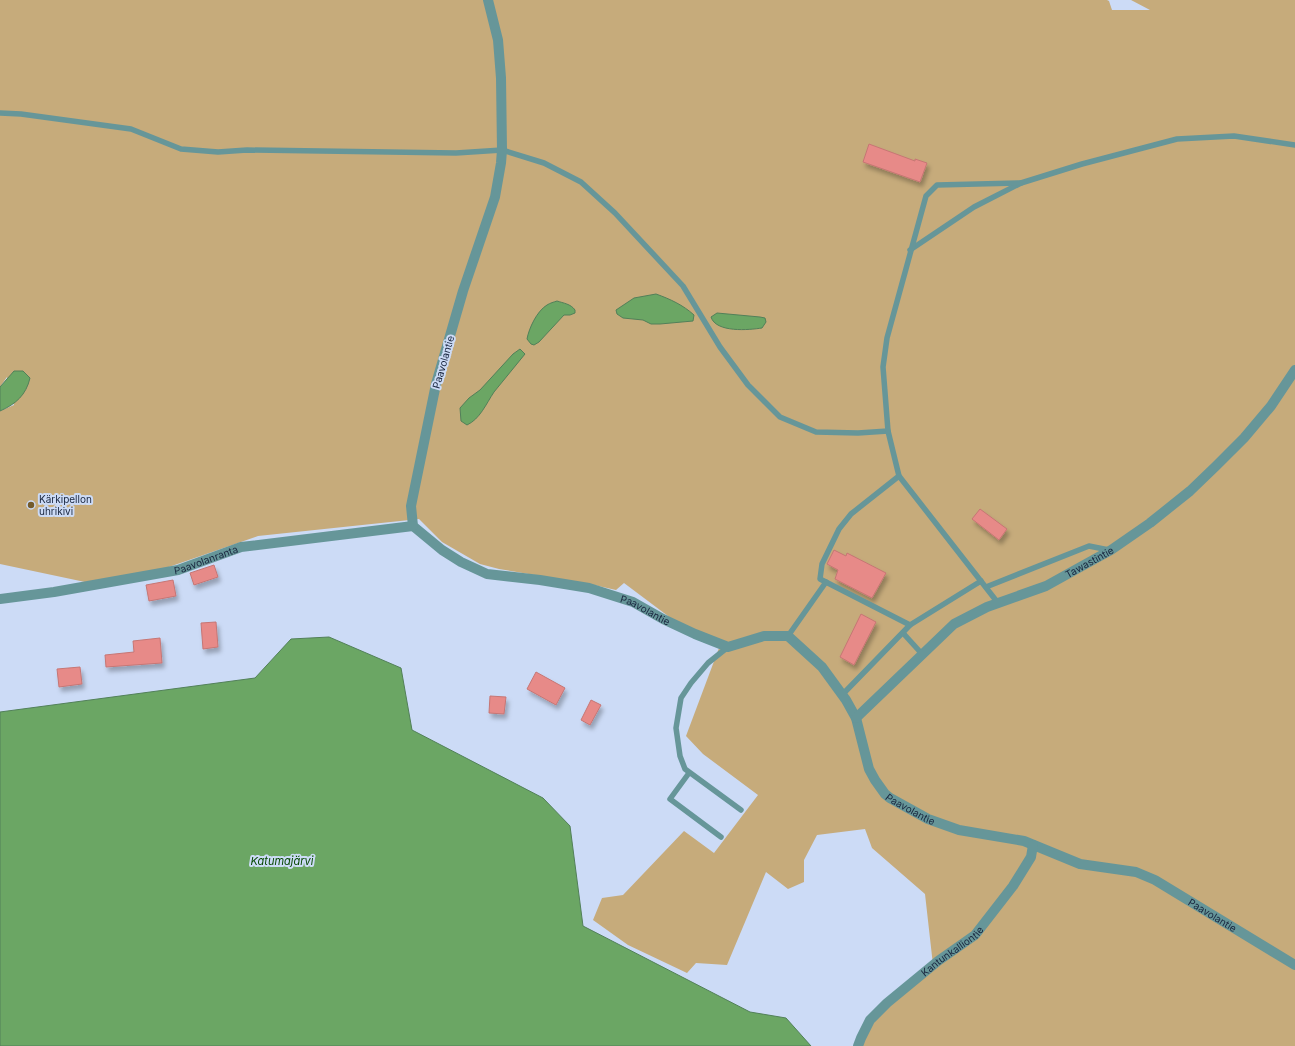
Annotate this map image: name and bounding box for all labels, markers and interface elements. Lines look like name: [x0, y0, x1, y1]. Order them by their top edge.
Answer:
street label: Paavolantie: [430, 334, 456, 390]
place label: Kärkipellon uhrikivi: [39, 493, 92, 517]
marker: Kärkipellon uhrikivi: [26, 500, 36, 510]
street label: Paavolanranta: [173, 543, 239, 577]
street label: Tawastintie: [1063, 544, 1116, 580]
street label: Paavolantie: [619, 592, 672, 628]
street label: Paavolantie: [883, 791, 937, 827]
water label: Katumajärvi: [251, 854, 314, 868]
street label: Paavolantie: [1186, 896, 1239, 934]
street label: Kantunkalliontie: [918, 924, 986, 979]

